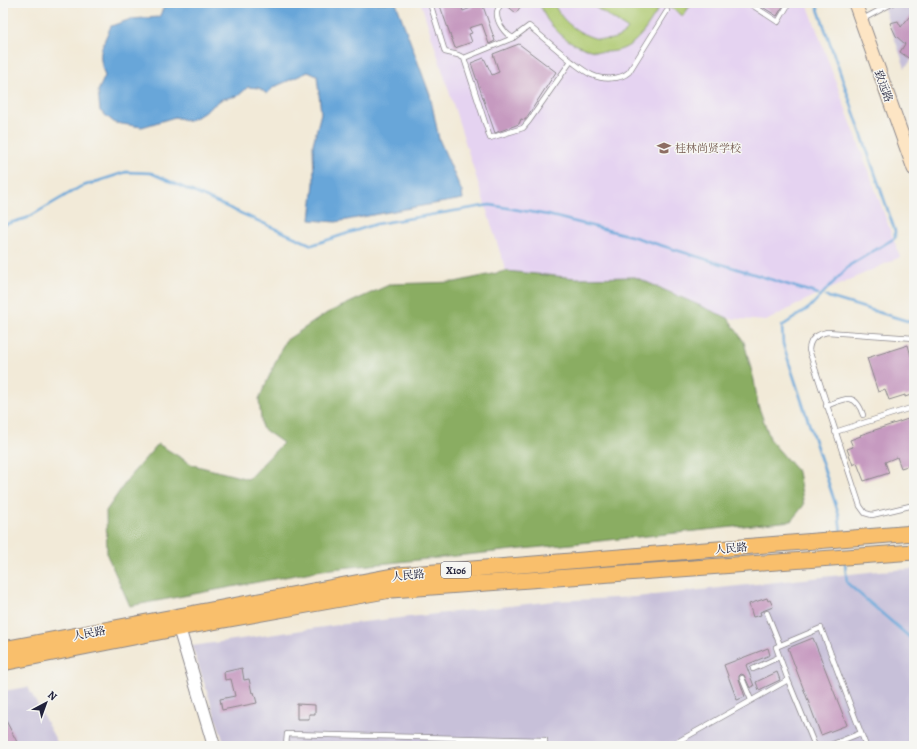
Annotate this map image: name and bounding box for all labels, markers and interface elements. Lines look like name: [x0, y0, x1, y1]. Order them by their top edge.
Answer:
street label: 致远路: [871, 68, 896, 104]
school or university icon: 桂林尚贤学校: [656, 140, 672, 156]
place label: 桂林尚贤学校: [675, 141, 741, 156]
street label: 人民路: [714, 540, 748, 557]
road number: X106: [441, 562, 471, 578]
street label: 人民路: [391, 566, 425, 585]
street label: 人民路: [71, 623, 107, 644]
north arrow: [26, 683, 66, 723]
text: N: [44, 688, 60, 704]

